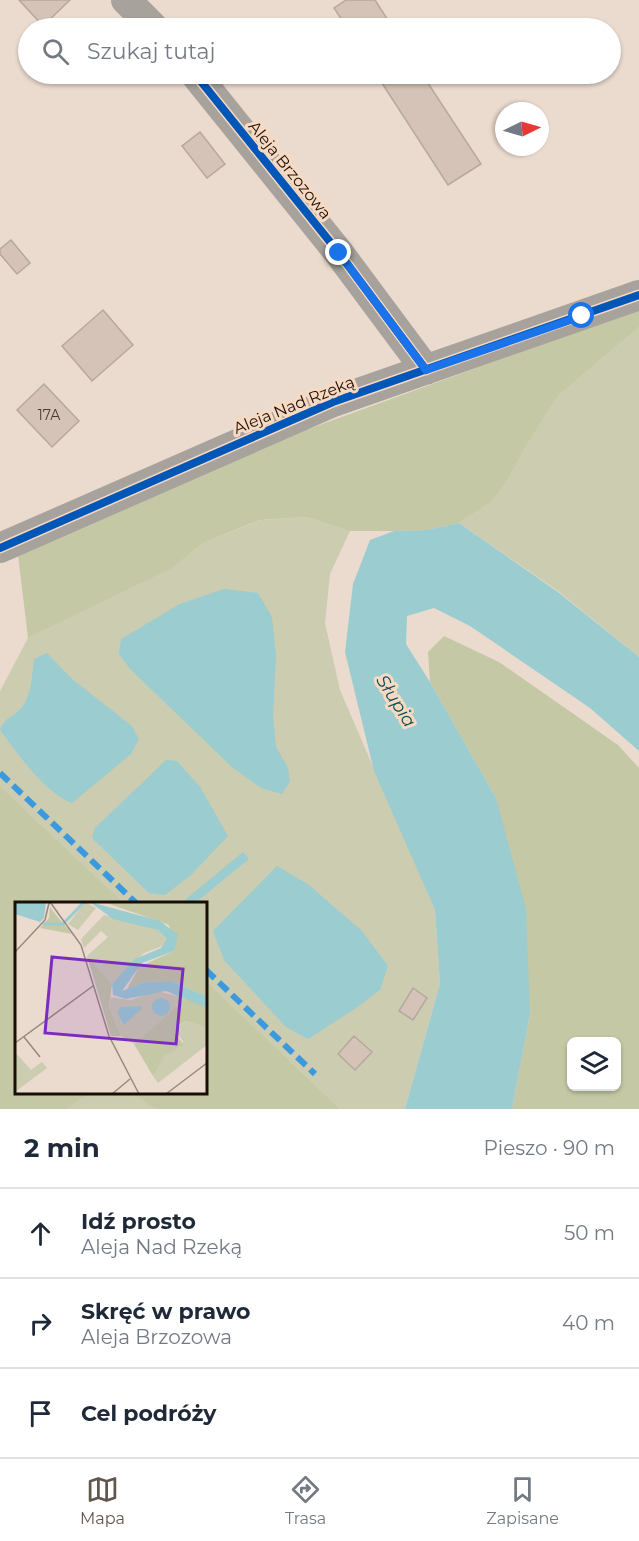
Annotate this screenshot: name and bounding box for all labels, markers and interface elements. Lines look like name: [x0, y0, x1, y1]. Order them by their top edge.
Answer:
search box: [18, 18, 621, 84]
icon: search: [39, 35, 72, 68]
text: Szukaj tutaj: [87, 38, 215, 65]
north arrow: [495, 102, 549, 156]
street label: Aleja Brzozowa: [245, 117, 335, 223]
route end: [325, 239, 351, 265]
route start: [568, 302, 594, 328]
street label: Aleja Nad Rzeką: [231, 372, 357, 438]
house number: 17A: [38, 406, 61, 424]
water label: Słupia: [371, 671, 421, 731]
inset map: [15, 902, 207, 1094]
map controls: [567, 1037, 621, 1091]
button: layers: [567, 1037, 621, 1091]
text: 2 min: [24, 1132, 100, 1164]
text: Pieszo · 90 m: [483, 1136, 615, 1160]
text: Idź prosto: [81, 1208, 196, 1235]
icon: ahead: [24, 1217, 57, 1250]
text: 50 m: [564, 1221, 615, 1245]
text: Aleja Nad Rzeką: [81, 1235, 242, 1259]
text: Skręć w prawo: [81, 1298, 250, 1325]
icon: right: [24, 1307, 57, 1340]
text: 40 m: [562, 1311, 615, 1335]
text: Aleja Brzozowa: [81, 1325, 232, 1349]
icon: arrive: [24, 1397, 57, 1430]
text: Cel podróży: [81, 1400, 217, 1427]
tab: Mapa: [80, 1473, 125, 1528]
tab: Trasa: [285, 1473, 326, 1528]
tab: Zapisane: [486, 1473, 559, 1528]

